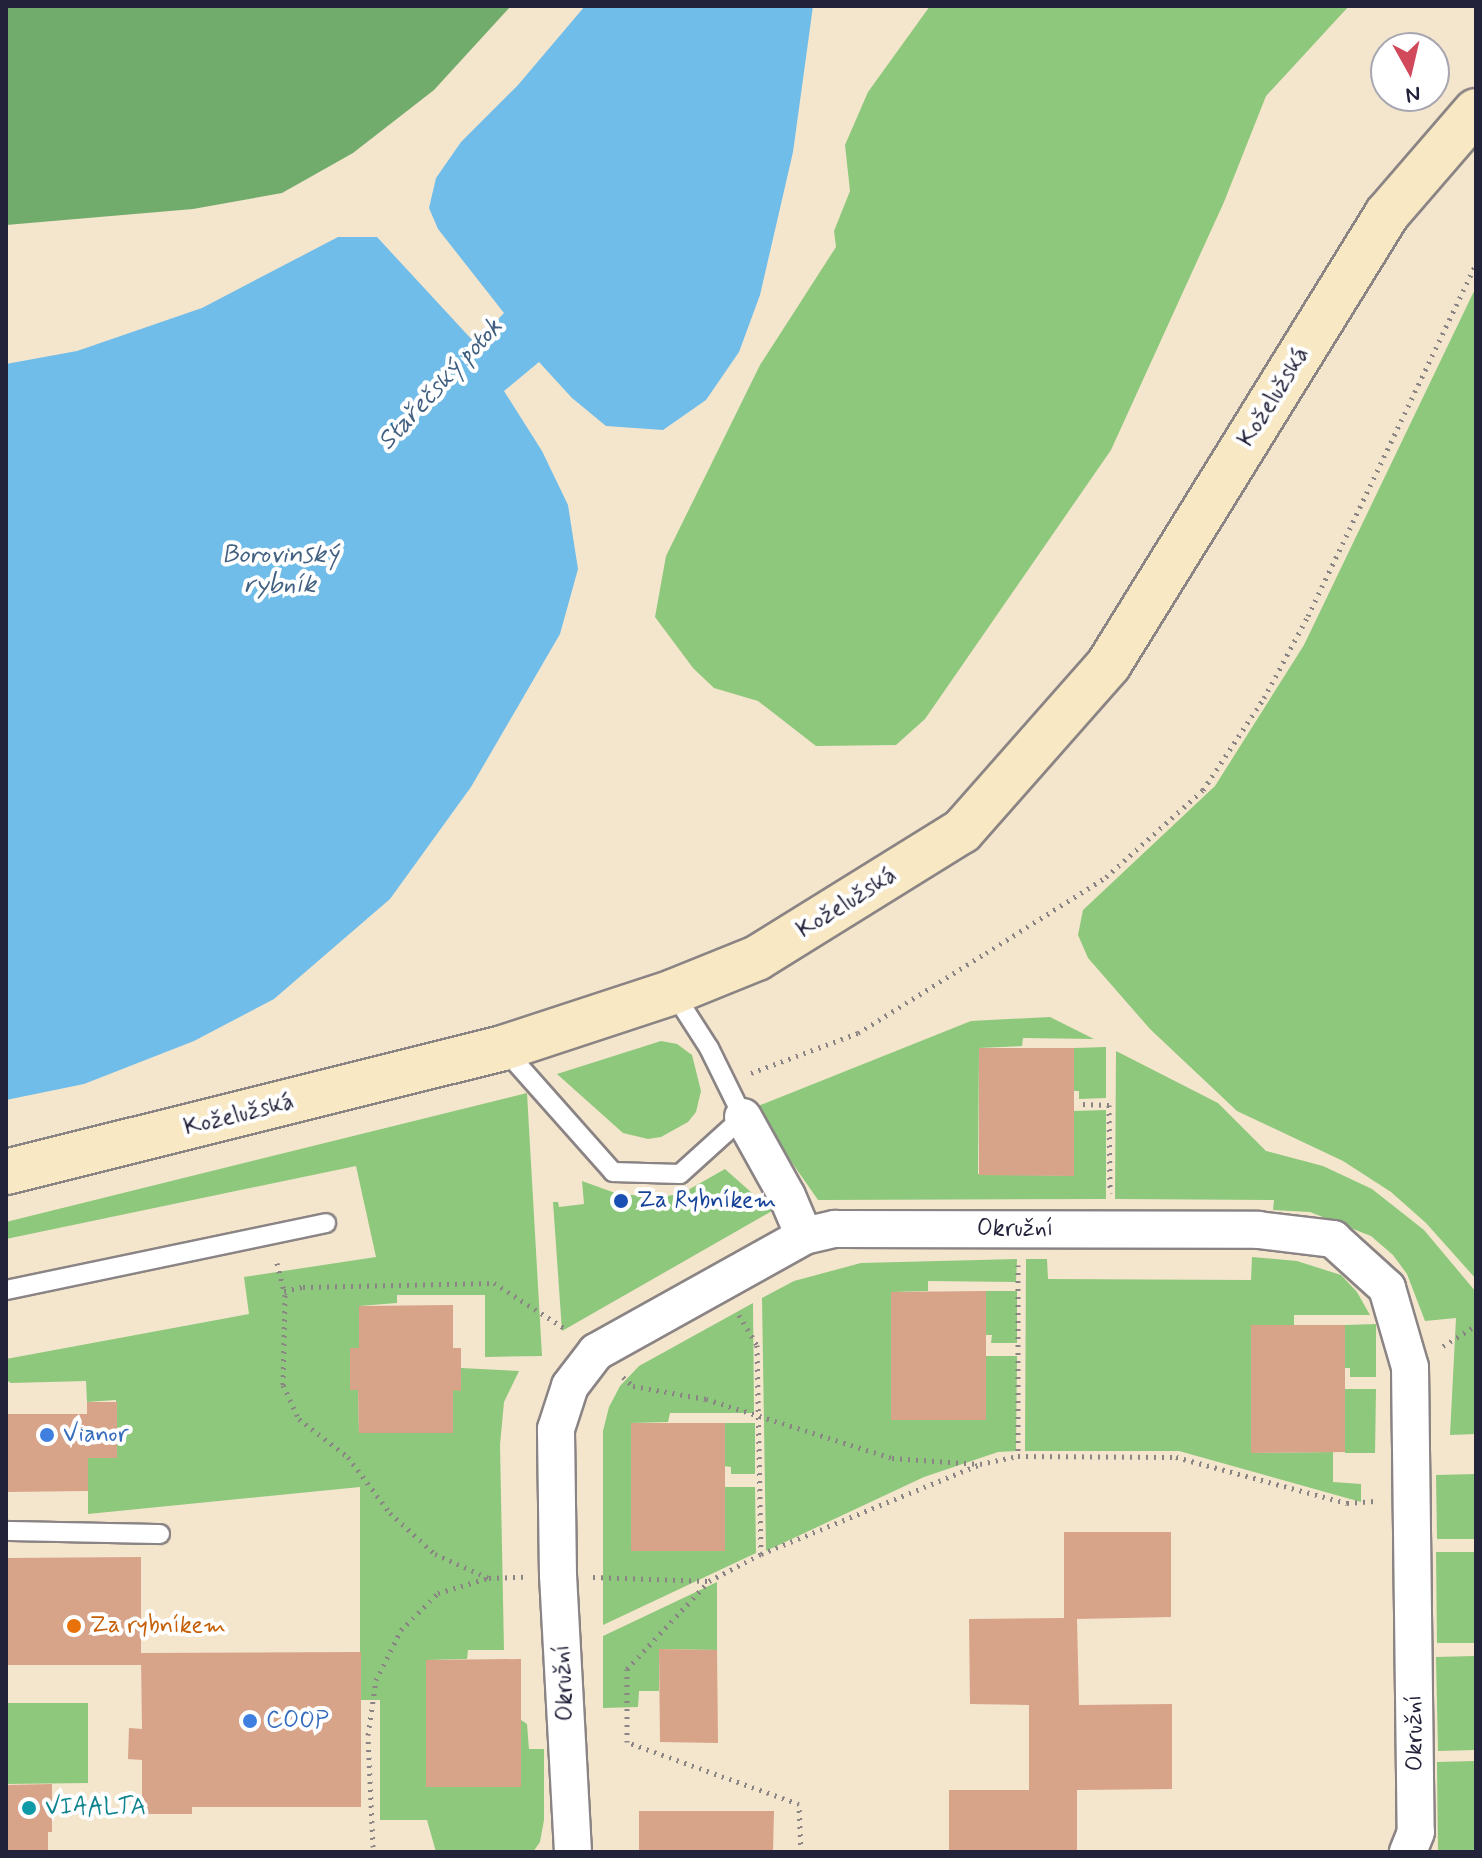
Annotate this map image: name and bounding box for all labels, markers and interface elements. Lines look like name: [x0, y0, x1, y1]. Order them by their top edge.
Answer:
north arrow: [1370, 32, 1450, 112]
text: N: [1404, 79, 1422, 109]
water label: Stařečský potok: [372, 313, 510, 457]
street label: Koželužská: [1232, 342, 1316, 452]
water label: Borovinský rybník: [222, 540, 338, 602]
street label: Koželužská: [792, 861, 902, 945]
street label: Koželužská: [181, 1087, 297, 1143]
place label: Za Rybníkem: [637, 1187, 778, 1215]
marker: Za Rybníkem: [612, 1192, 630, 1210]
street label: Okružní: [977, 1215, 1053, 1243]
place label: Vianor: [63, 1421, 129, 1449]
marker: Vianor: [38, 1426, 56, 1444]
place label: Za rybníkem: [90, 1612, 227, 1640]
marker: Za rybníkem: [65, 1617, 83, 1635]
street label: Okružní: [548, 1644, 580, 1722]
street label: Okružní: [1400, 1694, 1430, 1772]
place label: COOP: [266, 1707, 329, 1735]
marker: COOP: [241, 1712, 259, 1730]
place label: VIAALTA: [45, 1794, 146, 1822]
marker: VIAALTA: [20, 1799, 38, 1817]

